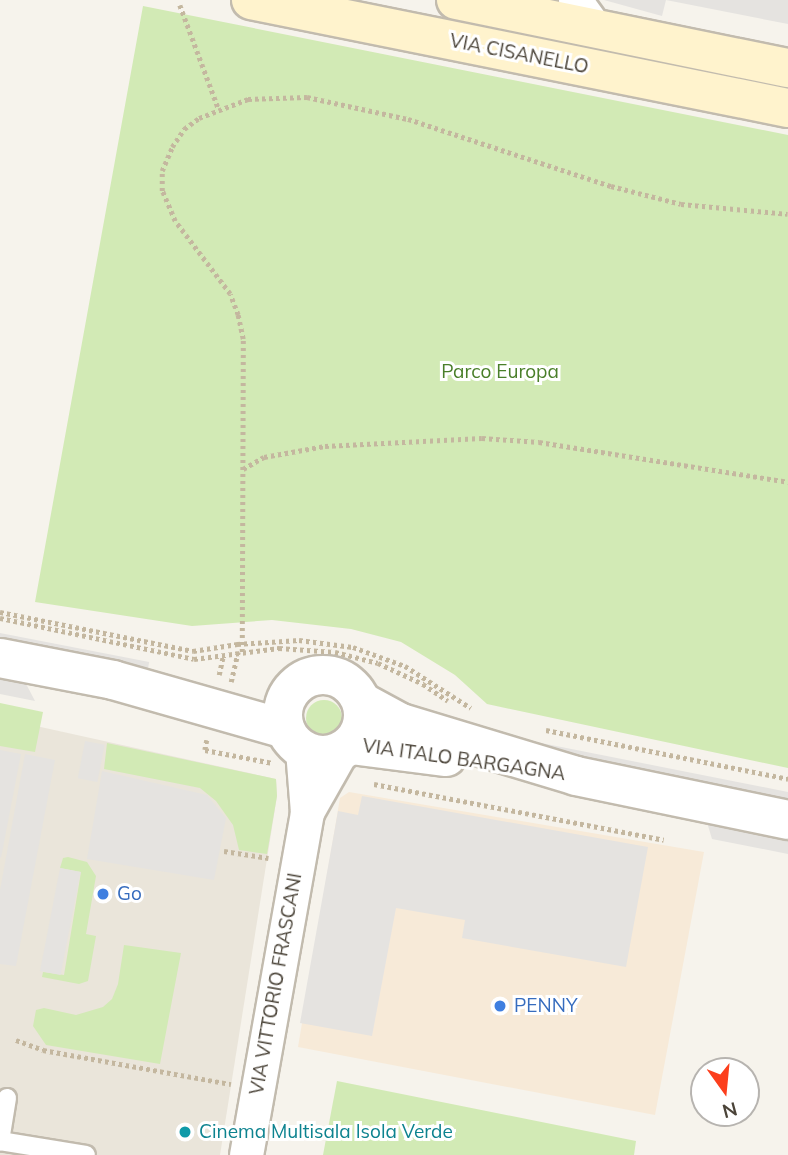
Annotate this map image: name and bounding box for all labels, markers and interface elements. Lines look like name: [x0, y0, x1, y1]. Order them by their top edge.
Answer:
street label: VIA CISANELLO: [448, 29, 590, 79]
park label: Parco Europa: [441, 361, 559, 383]
street label: VIA ITALO BARGAGNA: [361, 734, 567, 786]
street label: VIA VITTORIO FRASCANI: [245, 871, 307, 1097]
place label: Go: [117, 883, 142, 905]
marker: Go: [95, 886, 111, 902]
place label: PENNY: [514, 995, 577, 1017]
marker: PENNY: [492, 998, 508, 1014]
north arrow: [690, 1057, 760, 1127]
text: N: [720, 1097, 740, 1124]
place label: Cinema Multisala Isola Verde: [199, 1121, 453, 1143]
marker: Cinema Multisala Isola Verde: [177, 1124, 193, 1140]

